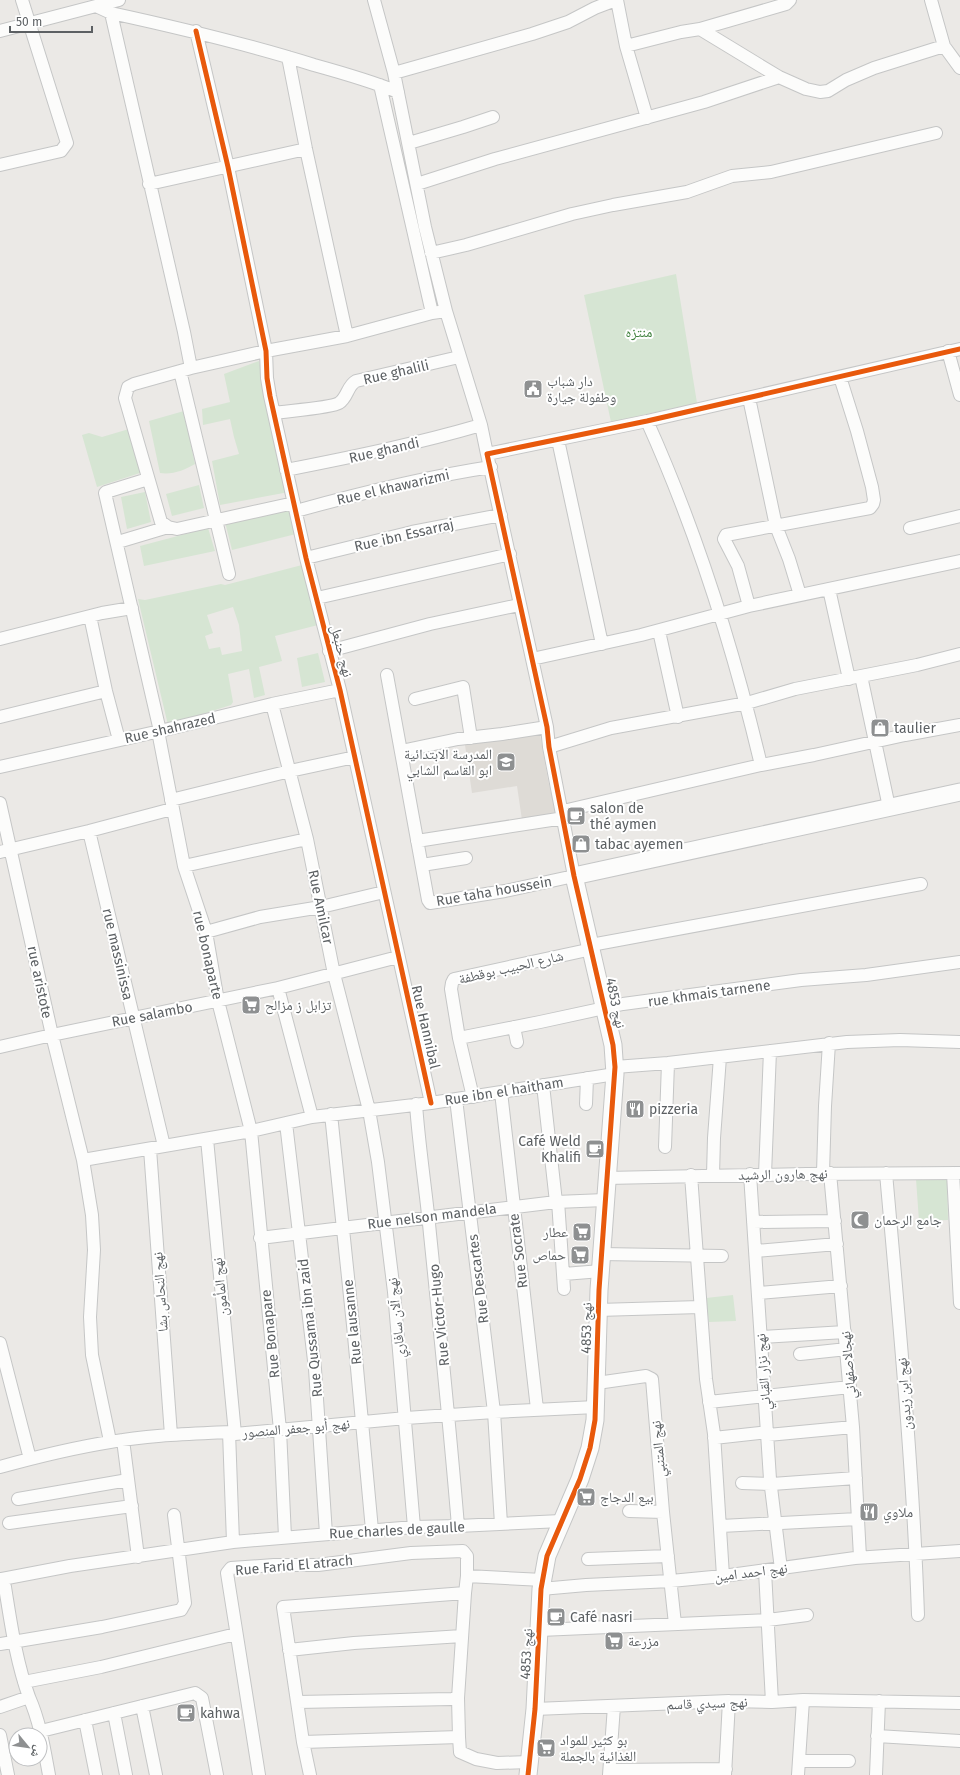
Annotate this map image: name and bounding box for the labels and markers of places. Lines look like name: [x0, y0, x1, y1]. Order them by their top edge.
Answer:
place label: دار شباب وطفولة جيارة: [547, 373, 616, 406]
public building icon: دار شباب وطفولة جيارة: [522, 378, 544, 400]
shop icon: taulier: [869, 717, 891, 739]
place label: taulier: [894, 720, 936, 737]
place label: المدرسة الابتدائية ابو القاسم الشابي: [404, 746, 492, 782]
school or university icon: المدرسة الابتدائية ابو القاسم الشابي: [495, 751, 517, 773]
place label: salon de thé aymen: [590, 800, 657, 833]
cafe icon: salon de thé aymen: [565, 805, 587, 827]
shop icon: tabac ayemen: [570, 833, 592, 855]
place label: tabac ayemen: [595, 836, 683, 853]
supermarket icon: تزابل ز مزالح: [240, 994, 262, 1016]
place label: تزابل ز مزالح: [265, 997, 332, 1015]
restaurant icon: pizzeria: [624, 1098, 646, 1120]
place label: pizzeria: [649, 1101, 698, 1118]
place label: Café Weld Khalifi: [518, 1133, 581, 1166]
cafe icon: Café Weld Khalifi: [584, 1138, 606, 1160]
mosque icon: جامع الرحمان: [849, 1209, 871, 1231]
place label: جامع الرحمان: [874, 1212, 942, 1230]
supermarket icon: عطار: [571, 1221, 593, 1243]
place label: عطار: [542, 1224, 568, 1241]
supermarket icon: حماص: [569, 1244, 591, 1266]
place label: حماص: [532, 1247, 566, 1264]
supermarket icon: بيع الدجاج: [575, 1486, 597, 1508]
place label: بيع الدجاج: [600, 1489, 654, 1507]
restaurant icon: ملاوي: [858, 1501, 880, 1523]
place label: ملاوي: [883, 1504, 913, 1524]
cafe icon: Café nasri: [545, 1606, 567, 1628]
place label: Café nasri: [570, 1609, 633, 1626]
supermarket icon: مزرعة: [603, 1630, 625, 1652]
place label: مزرعة: [628, 1633, 659, 1650]
cafe icon: kahwa: [175, 1702, 197, 1724]
place label: kahwa: [200, 1705, 240, 1722]
place label: بو كثير للمواد الغذائية بالجملة: [560, 1732, 636, 1765]
supermarket icon: بو كثير للمواد الغذائية بالجملة: [535, 1737, 557, 1759]

